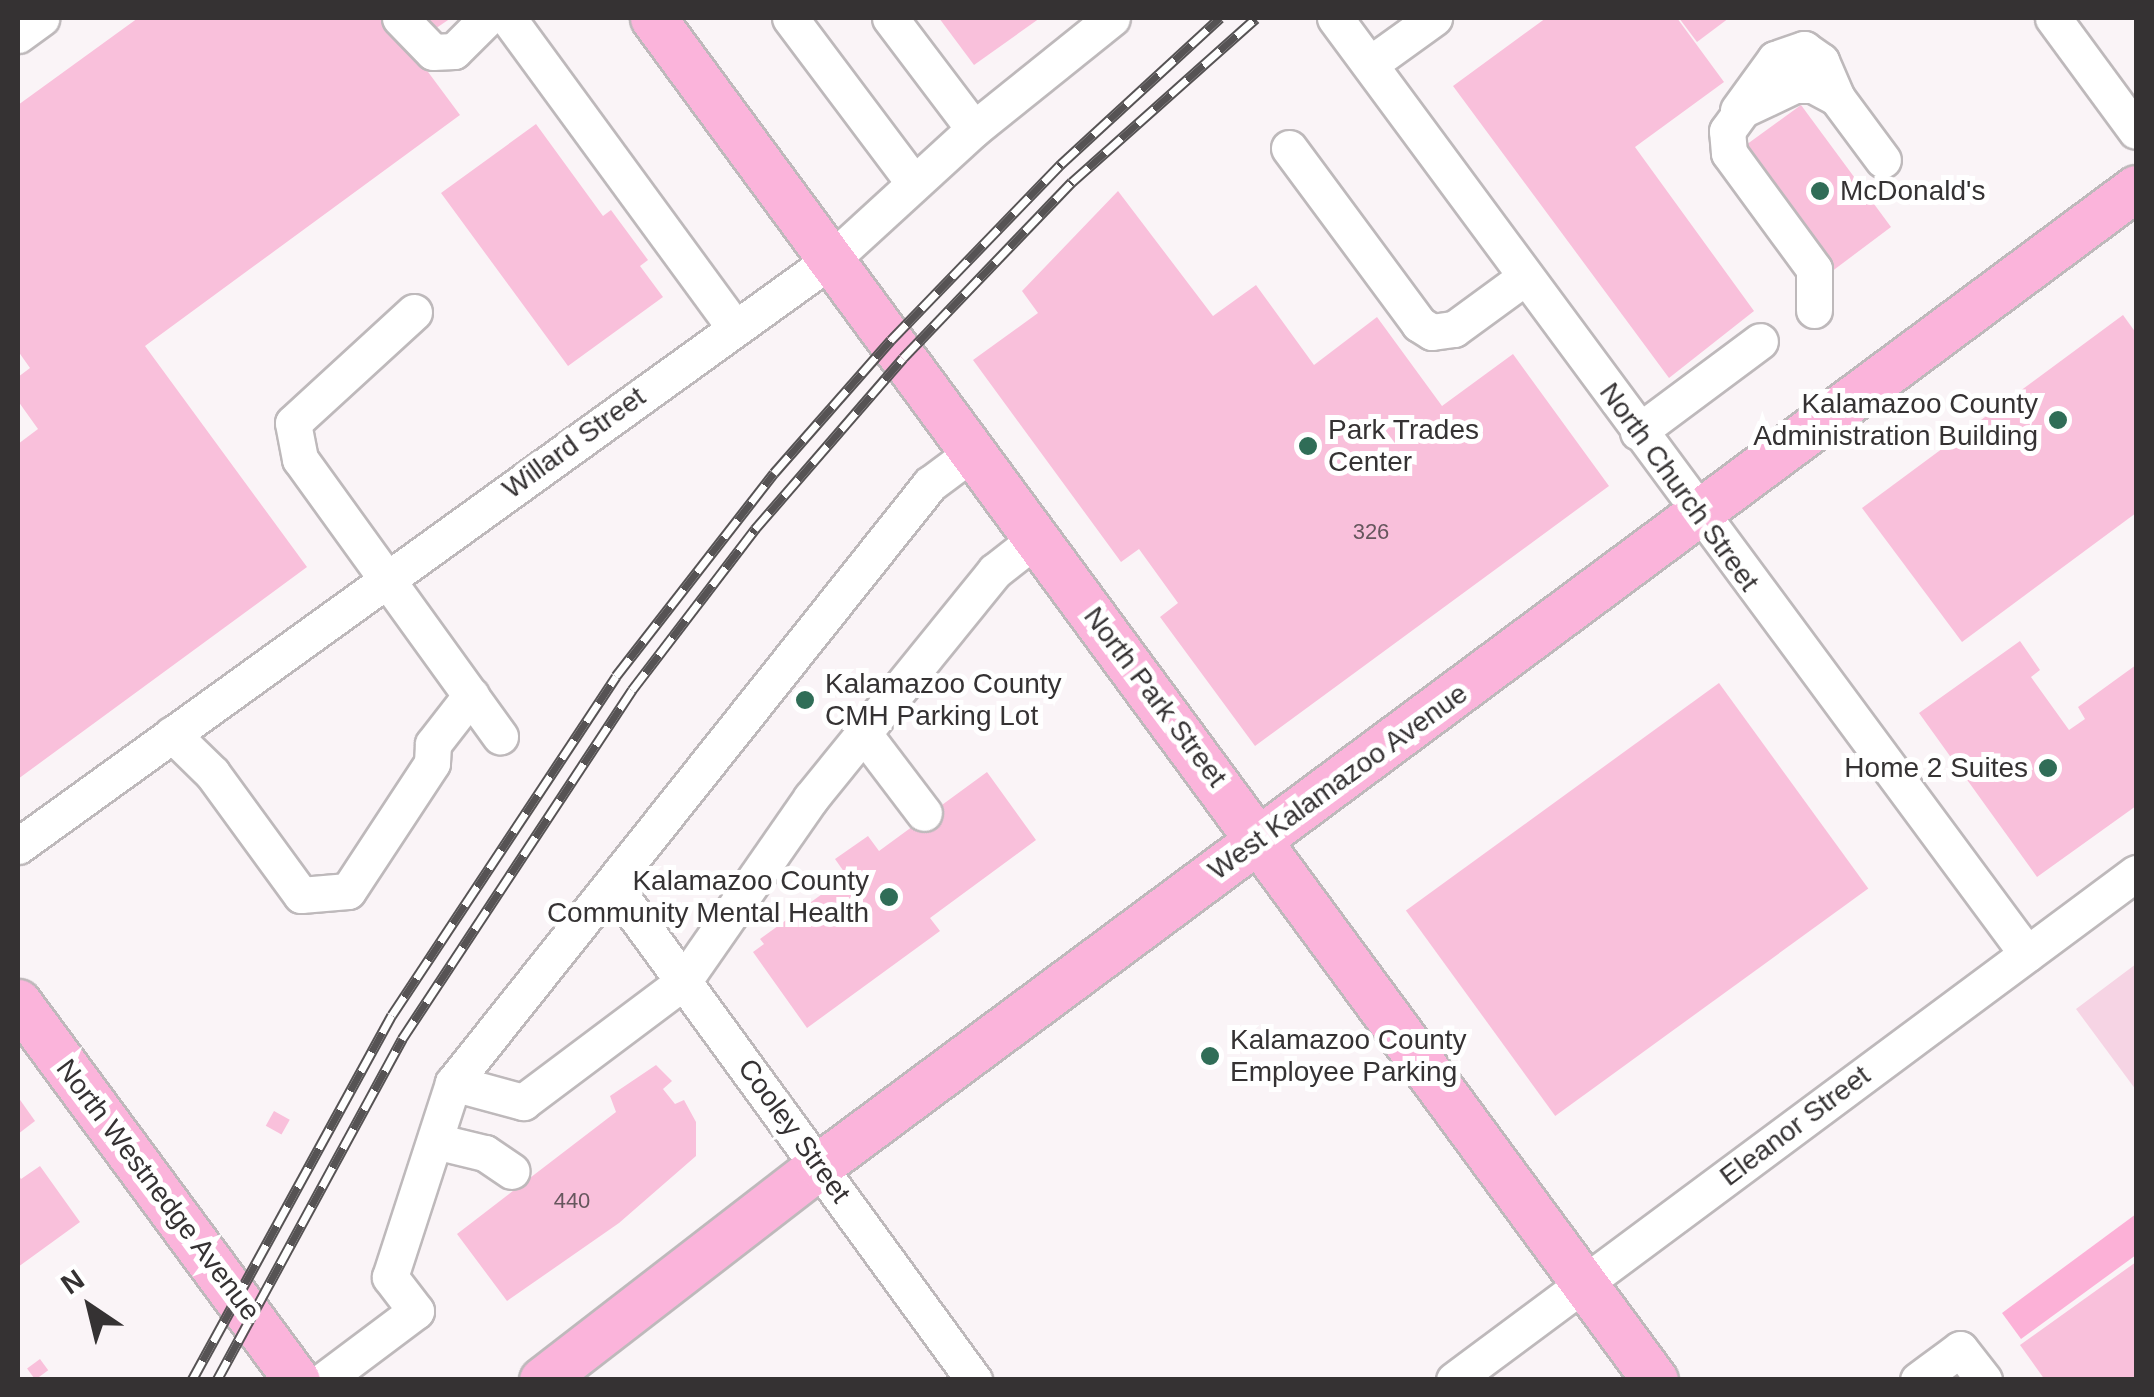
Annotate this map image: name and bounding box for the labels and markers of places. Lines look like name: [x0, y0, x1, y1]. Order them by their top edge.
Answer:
place label: McDonald's: [1840, 174, 1985, 208]
marker: McDonald's: [1809, 180, 1831, 202]
place label: Kalamazoo County Administration Building: [1753, 387, 2038, 453]
marker: Kalamazoo County Administration Building: [2047, 409, 2069, 431]
place label: Park Trades Center: [1328, 413, 1479, 479]
marker: Park Trades Center: [1297, 435, 1319, 457]
place label: Kalamazoo County CMH Parking Lot: [825, 667, 1062, 733]
marker: Kalamazoo County CMH Parking Lot: [794, 689, 816, 711]
place label: Home 2 Suites: [1844, 751, 2028, 785]
marker: Home 2 Suites: [2037, 757, 2059, 779]
place label: Kalamazoo County Community Mental Health: [547, 864, 869, 930]
marker: Kalamazoo County Community Mental Health: [878, 886, 900, 908]
place label: Kalamazoo County Employee Parking: [1230, 1023, 1467, 1089]
marker: Kalamazoo County Employee Parking: [1199, 1045, 1221, 1067]

